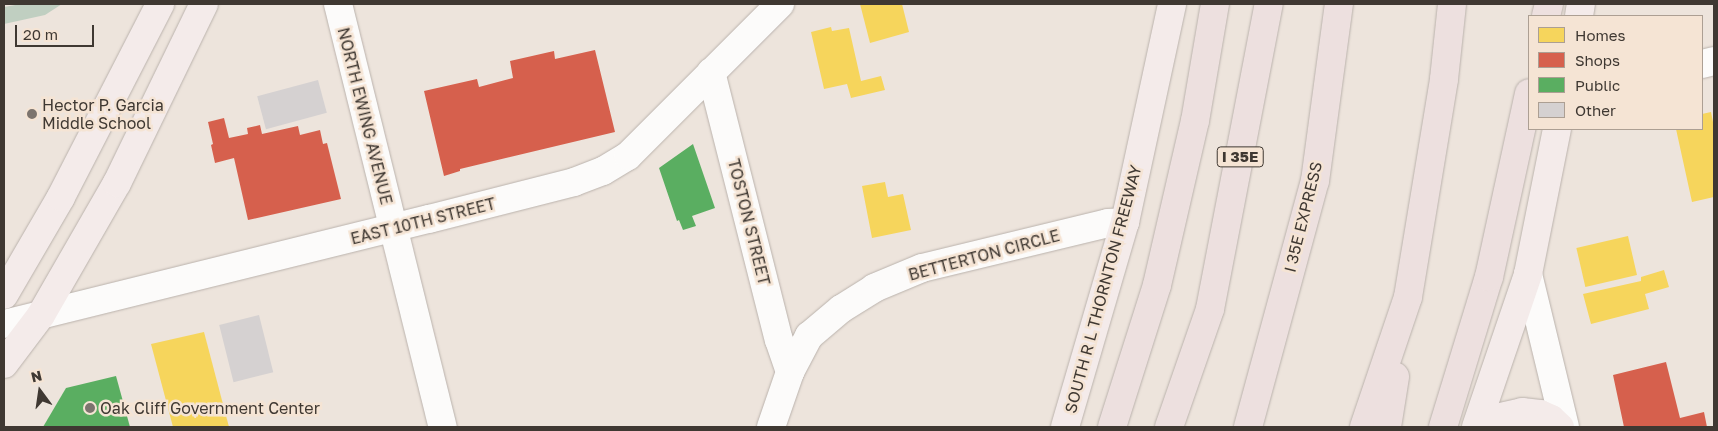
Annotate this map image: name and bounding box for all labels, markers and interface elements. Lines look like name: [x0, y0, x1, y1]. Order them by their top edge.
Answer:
scale bar: [18, 15, 96, 47]
legend: [1528, 15, 1703, 130]
text: 20 m: [23, 25, 58, 43]
street label: NORTH EWING AVENUE: [334, 26, 396, 206]
text: Homes: [1575, 26, 1625, 44]
text: Shops: [1575, 51, 1620, 69]
text: Public: [1575, 76, 1620, 94]
place label: Hector P. Garcia Middle School: [42, 95, 164, 133]
text: Other: [1575, 101, 1616, 119]
marker: Hector P. Garcia Middle School: [26, 108, 38, 120]
road number: I 35E: [1216, 144, 1264, 170]
street label: TOSTON STREET: [724, 157, 774, 287]
street label: I 35E EXPRESS: [1280, 160, 1326, 274]
street label: SOUTH R L THORNTON FREEWAY: [1061, 163, 1145, 415]
street label: EAST 10TH STREET: [349, 194, 497, 248]
street label: BETTERTON CIRCLE: [906, 226, 1062, 284]
north arrow: [15, 366, 65, 416]
text: N: [29, 366, 43, 385]
place label: Oak Cliff Government Center: [100, 398, 320, 418]
marker: Oak Cliff Government Center: [84, 402, 96, 414]

